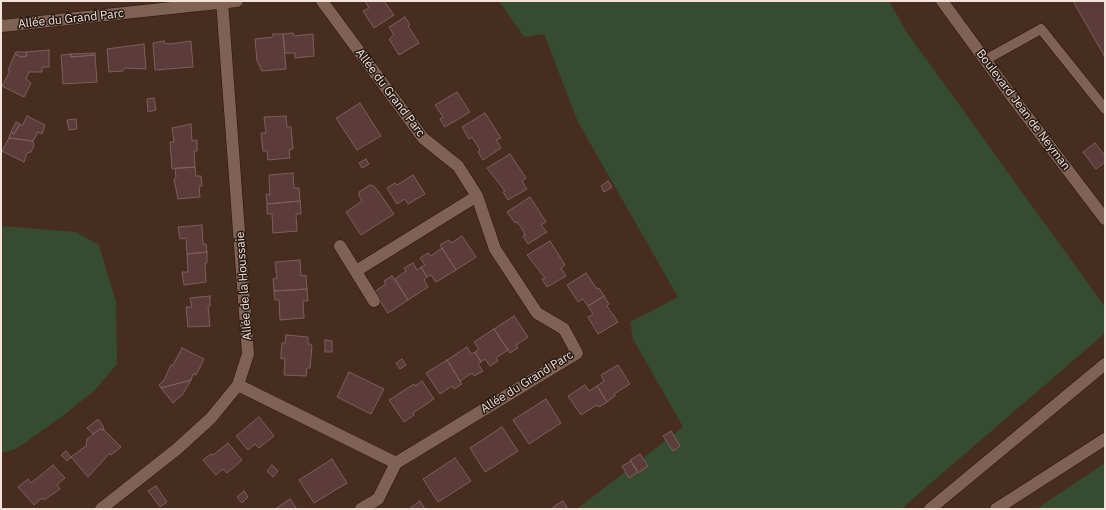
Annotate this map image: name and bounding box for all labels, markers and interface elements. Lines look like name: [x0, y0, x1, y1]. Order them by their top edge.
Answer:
street label: Allée du Grand Parc: [17, 6, 125, 32]
street label: Allée du Grand Parc: [352, 46, 428, 140]
street label: Boulevard Jean de Neyman: [973, 47, 1073, 173]
street label: Allée de la Houssaie: [233, 231, 255, 341]
street label: Allée du Grand Parc: [478, 348, 576, 416]

